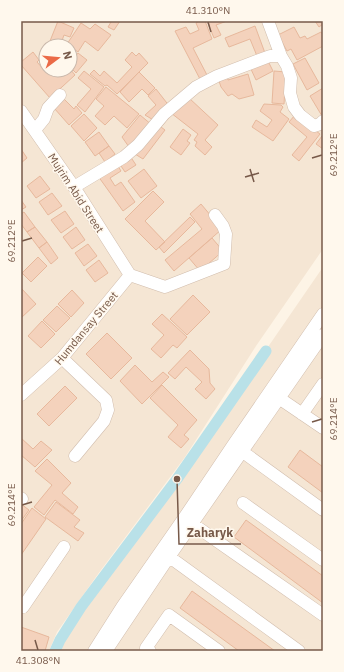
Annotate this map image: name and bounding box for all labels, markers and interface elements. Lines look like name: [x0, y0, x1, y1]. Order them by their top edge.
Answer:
text: 41.310°N: [186, 4, 230, 17]
north arrow: [38, 38, 78, 78]
text: N: [60, 49, 75, 61]
text: 69.212°E: [327, 133, 340, 177]
street label: Mujrim Abid Street: [45, 151, 107, 236]
text: 69.212°E: [5, 219, 18, 263]
street label: Humdansay Street: [51, 288, 121, 368]
text: 69.214°E: [327, 397, 340, 441]
text: 69.214°E: [5, 483, 18, 527]
callout: Zaharyk: [179, 520, 241, 544]
text: Zaharyk: [187, 525, 233, 540]
text: 41.308°N: [16, 654, 60, 667]

